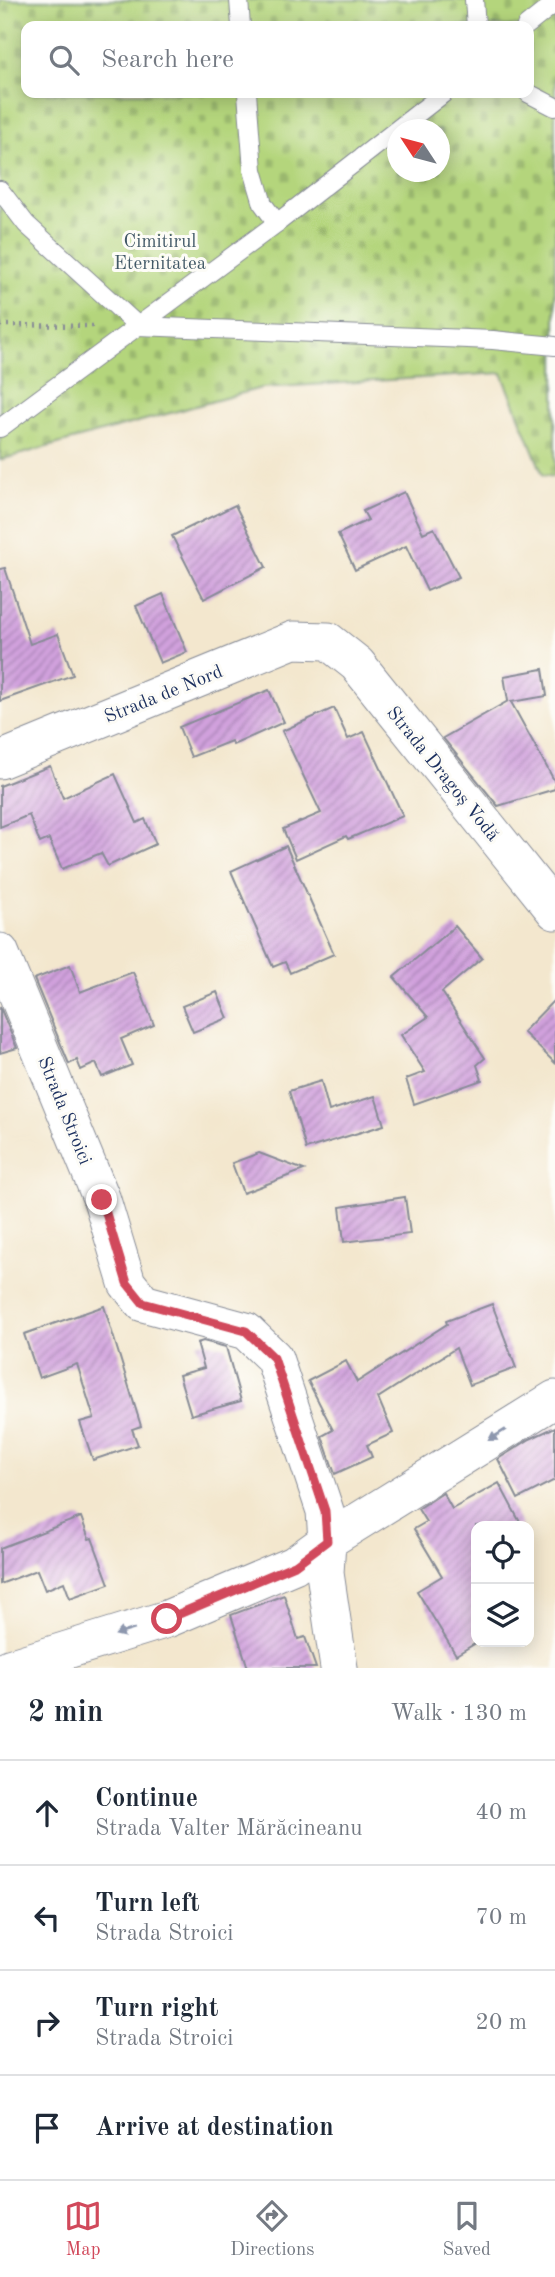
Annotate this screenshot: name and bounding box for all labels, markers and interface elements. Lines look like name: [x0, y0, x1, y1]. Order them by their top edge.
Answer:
search box: [21, 21, 534, 98]
icon: search: [45, 41, 83, 79]
text: Search here: [101, 47, 234, 73]
north arrow: [387, 119, 450, 182]
park label: Cimitirul Eternitatea: [114, 233, 207, 274]
street label: Strada de Nord: [102, 663, 226, 728]
street label: Strada Dragoș Vodă: [382, 704, 502, 846]
street label: Strada Stroici: [33, 1054, 94, 1168]
route end: [86, 1184, 117, 1215]
one-way arrow: [488, 1429, 507, 1442]
map controls: [471, 1521, 534, 1647]
button: locate: [471, 1521, 534, 1584]
button: layers: [471, 1584, 534, 1647]
route start: [151, 1603, 182, 1634]
one-way arrow: [114, 1627, 135, 1638]
text: 2 min: [28, 1698, 103, 1728]
text: Walk · 130 m: [391, 1702, 527, 1725]
text: Continue: [95, 1786, 198, 1812]
icon: ahead: [28, 1794, 66, 1832]
text: 40 m: [476, 1801, 527, 1824]
text: Strada Valter Mărăcineanu: [95, 1817, 363, 1840]
text: Turn left: [95, 1891, 200, 1917]
icon: left: [28, 1899, 66, 1937]
text: 70 m: [476, 1906, 527, 1929]
text: Strada Stroici: [95, 1922, 234, 1945]
text: Turn right: [95, 1996, 218, 2022]
icon: right: [28, 2004, 66, 2042]
text: 20 m: [476, 2011, 527, 2034]
text: Strada Stroici: [95, 2027, 234, 2050]
icon: arrive: [28, 2109, 66, 2147]
text: Arrive at destination: [95, 2115, 334, 2141]
tab: Map: [64, 2197, 102, 2262]
tab: Directions: [230, 2197, 315, 2262]
tab: Saved: [443, 2197, 491, 2262]

